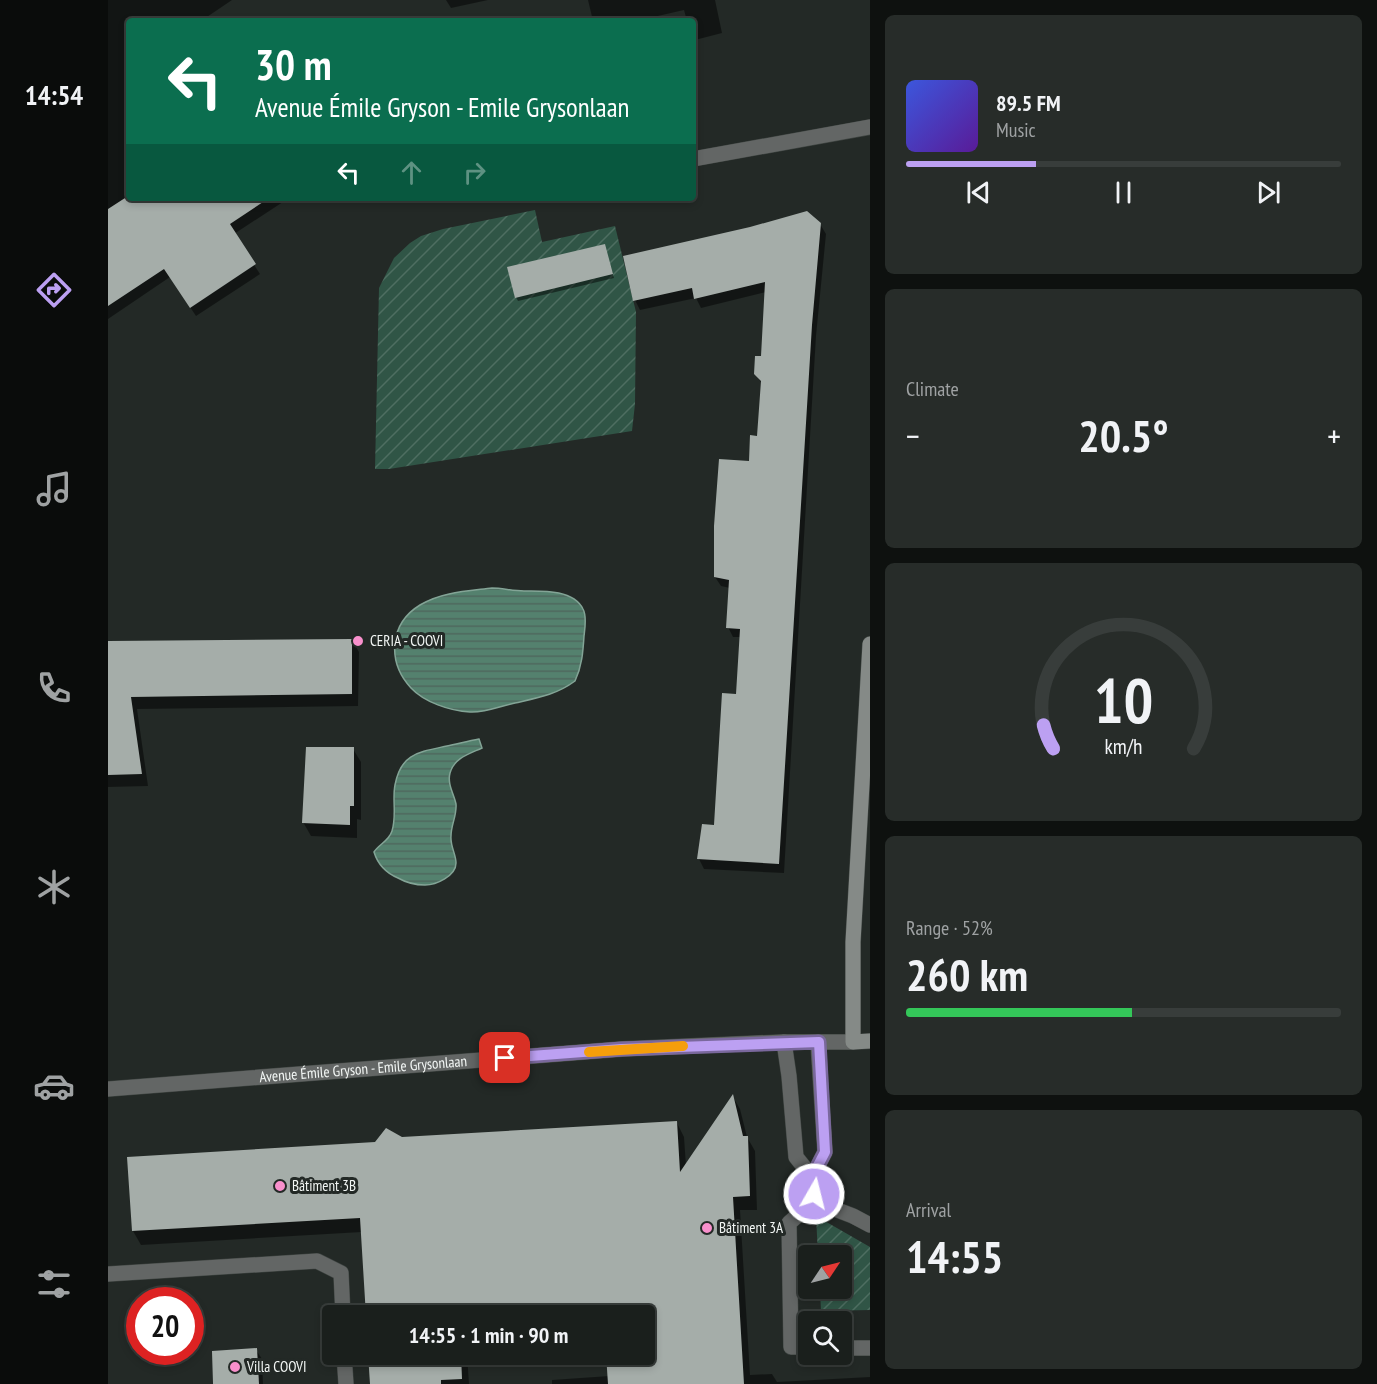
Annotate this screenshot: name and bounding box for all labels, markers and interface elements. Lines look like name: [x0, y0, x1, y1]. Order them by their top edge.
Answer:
text: 30 m: [255, 37, 332, 92]
icon: left: [156, 42, 234, 120]
text: 14:54: [25, 78, 83, 112]
text: 89.5 FM: [996, 89, 1061, 117]
text: Avenue Émile Gryson - Emile Grysonlaan: [255, 90, 629, 124]
text: Music: [996, 117, 1036, 143]
icon: left: [332, 156, 365, 189]
icon: ahead: [395, 156, 428, 189]
icon: right: [458, 156, 491, 189]
icon: previous: [962, 176, 995, 209]
icon: pause: [1107, 176, 1140, 209]
icon: next: [1252, 176, 1285, 209]
icon: directions: [33, 269, 75, 311]
text: Climate: [906, 376, 959, 402]
text: 20.5°: [1078, 406, 1169, 464]
text: −: [906, 414, 920, 457]
text: +: [1327, 414, 1341, 457]
icon: music: [33, 468, 75, 510]
place label: CERIA - COOVI: [370, 631, 443, 650]
marker: CERIA - COOVI: [351, 634, 365, 648]
text: 10: [1094, 659, 1153, 740]
icon: phone: [33, 667, 75, 709]
text: km/h: [1104, 732, 1143, 760]
icon: climate: [33, 866, 75, 908]
text: Range · 52%: [906, 915, 993, 941]
text: 260 km: [906, 945, 1028, 1003]
pin: [479, 1032, 530, 1083]
icon: arrive: [488, 1041, 521, 1074]
street label: Avenue Émile Gryson - Emile Grysonlaan: [259, 1051, 468, 1086]
icon: car: [33, 1065, 75, 1107]
position arrow: [782, 1162, 846, 1226]
place label: Bâtiment 3B: [292, 1176, 356, 1195]
marker: Bâtiment 3B: [273, 1179, 287, 1193]
text: Arrival: [906, 1197, 951, 1223]
place label: Bâtiment 3A: [719, 1218, 784, 1237]
marker: Bâtiment 3A: [700, 1221, 714, 1235]
text: 14:55: [906, 1227, 1003, 1285]
north arrow: [798, 1245, 852, 1299]
map controls: [798, 1245, 852, 1365]
icon: filters: [33, 1263, 75, 1305]
speed limit sign: 20: [126, 1287, 204, 1365]
button: search: [798, 1311, 852, 1365]
text: 14:55 · 1 min · 90 m: [409, 1321, 568, 1349]
place label: Villa COOVI: [246, 1357, 306, 1376]
marker: Villa COOVI: [228, 1360, 242, 1374]

